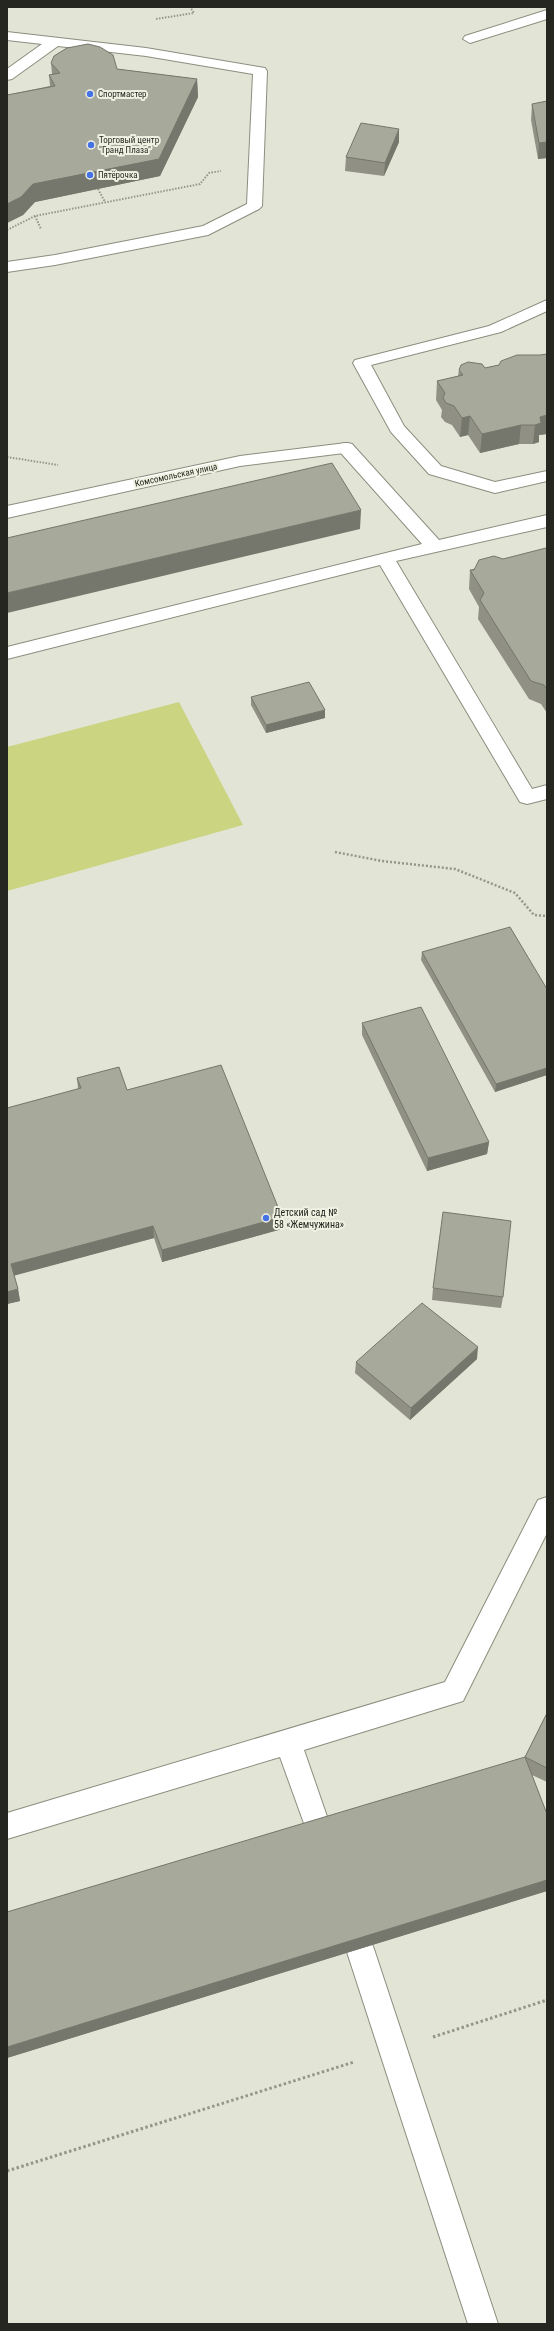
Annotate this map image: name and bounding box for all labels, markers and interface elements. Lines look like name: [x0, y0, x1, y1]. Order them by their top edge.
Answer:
marker: Спортмастер: [85, 89, 95, 99]
place label: Спортмастер: [98, 89, 147, 99]
place label: Торговый центр "Гранд Плаза": [99, 135, 160, 155]
marker: Торговый центр "Гранд Плаза": [86, 140, 96, 150]
marker: Пятёрочка: [85, 170, 95, 180]
place label: Пятёрочка: [98, 170, 138, 180]
street label: Комсомольская улица: [134, 461, 218, 489]
place label: Детский сад № 58 «Жемчужина»: [274, 1207, 344, 1230]
marker: Детский сад № 58 «Жемчужина»: [261, 1213, 271, 1223]

